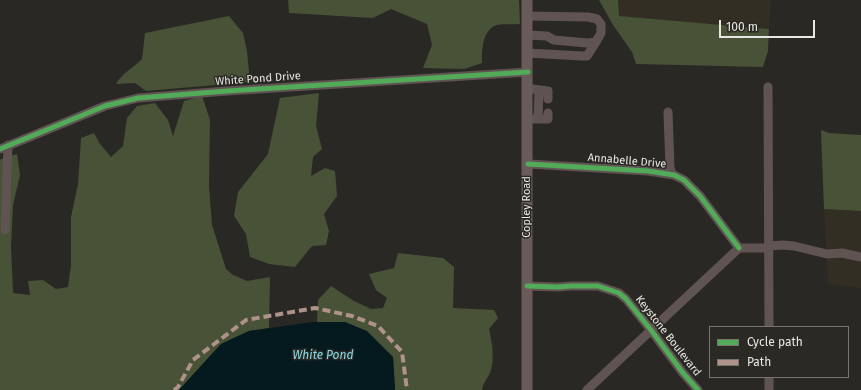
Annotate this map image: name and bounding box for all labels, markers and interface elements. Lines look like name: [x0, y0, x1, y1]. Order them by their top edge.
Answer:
scale bar: [721, 12, 817, 38]
text: 100 m: [726, 20, 758, 34]
street label: White Pond Drive: [215, 69, 301, 89]
street label: Annabelle Drive: [587, 151, 667, 171]
street label: Copley Road: [520, 176, 534, 238]
street label: Keystone Boulevard: [632, 293, 704, 379]
legend: [709, 326, 849, 378]
text: Cycle path: [747, 335, 803, 349]
water label: White Pond: [293, 349, 353, 363]
text: Path: [747, 355, 771, 369]

